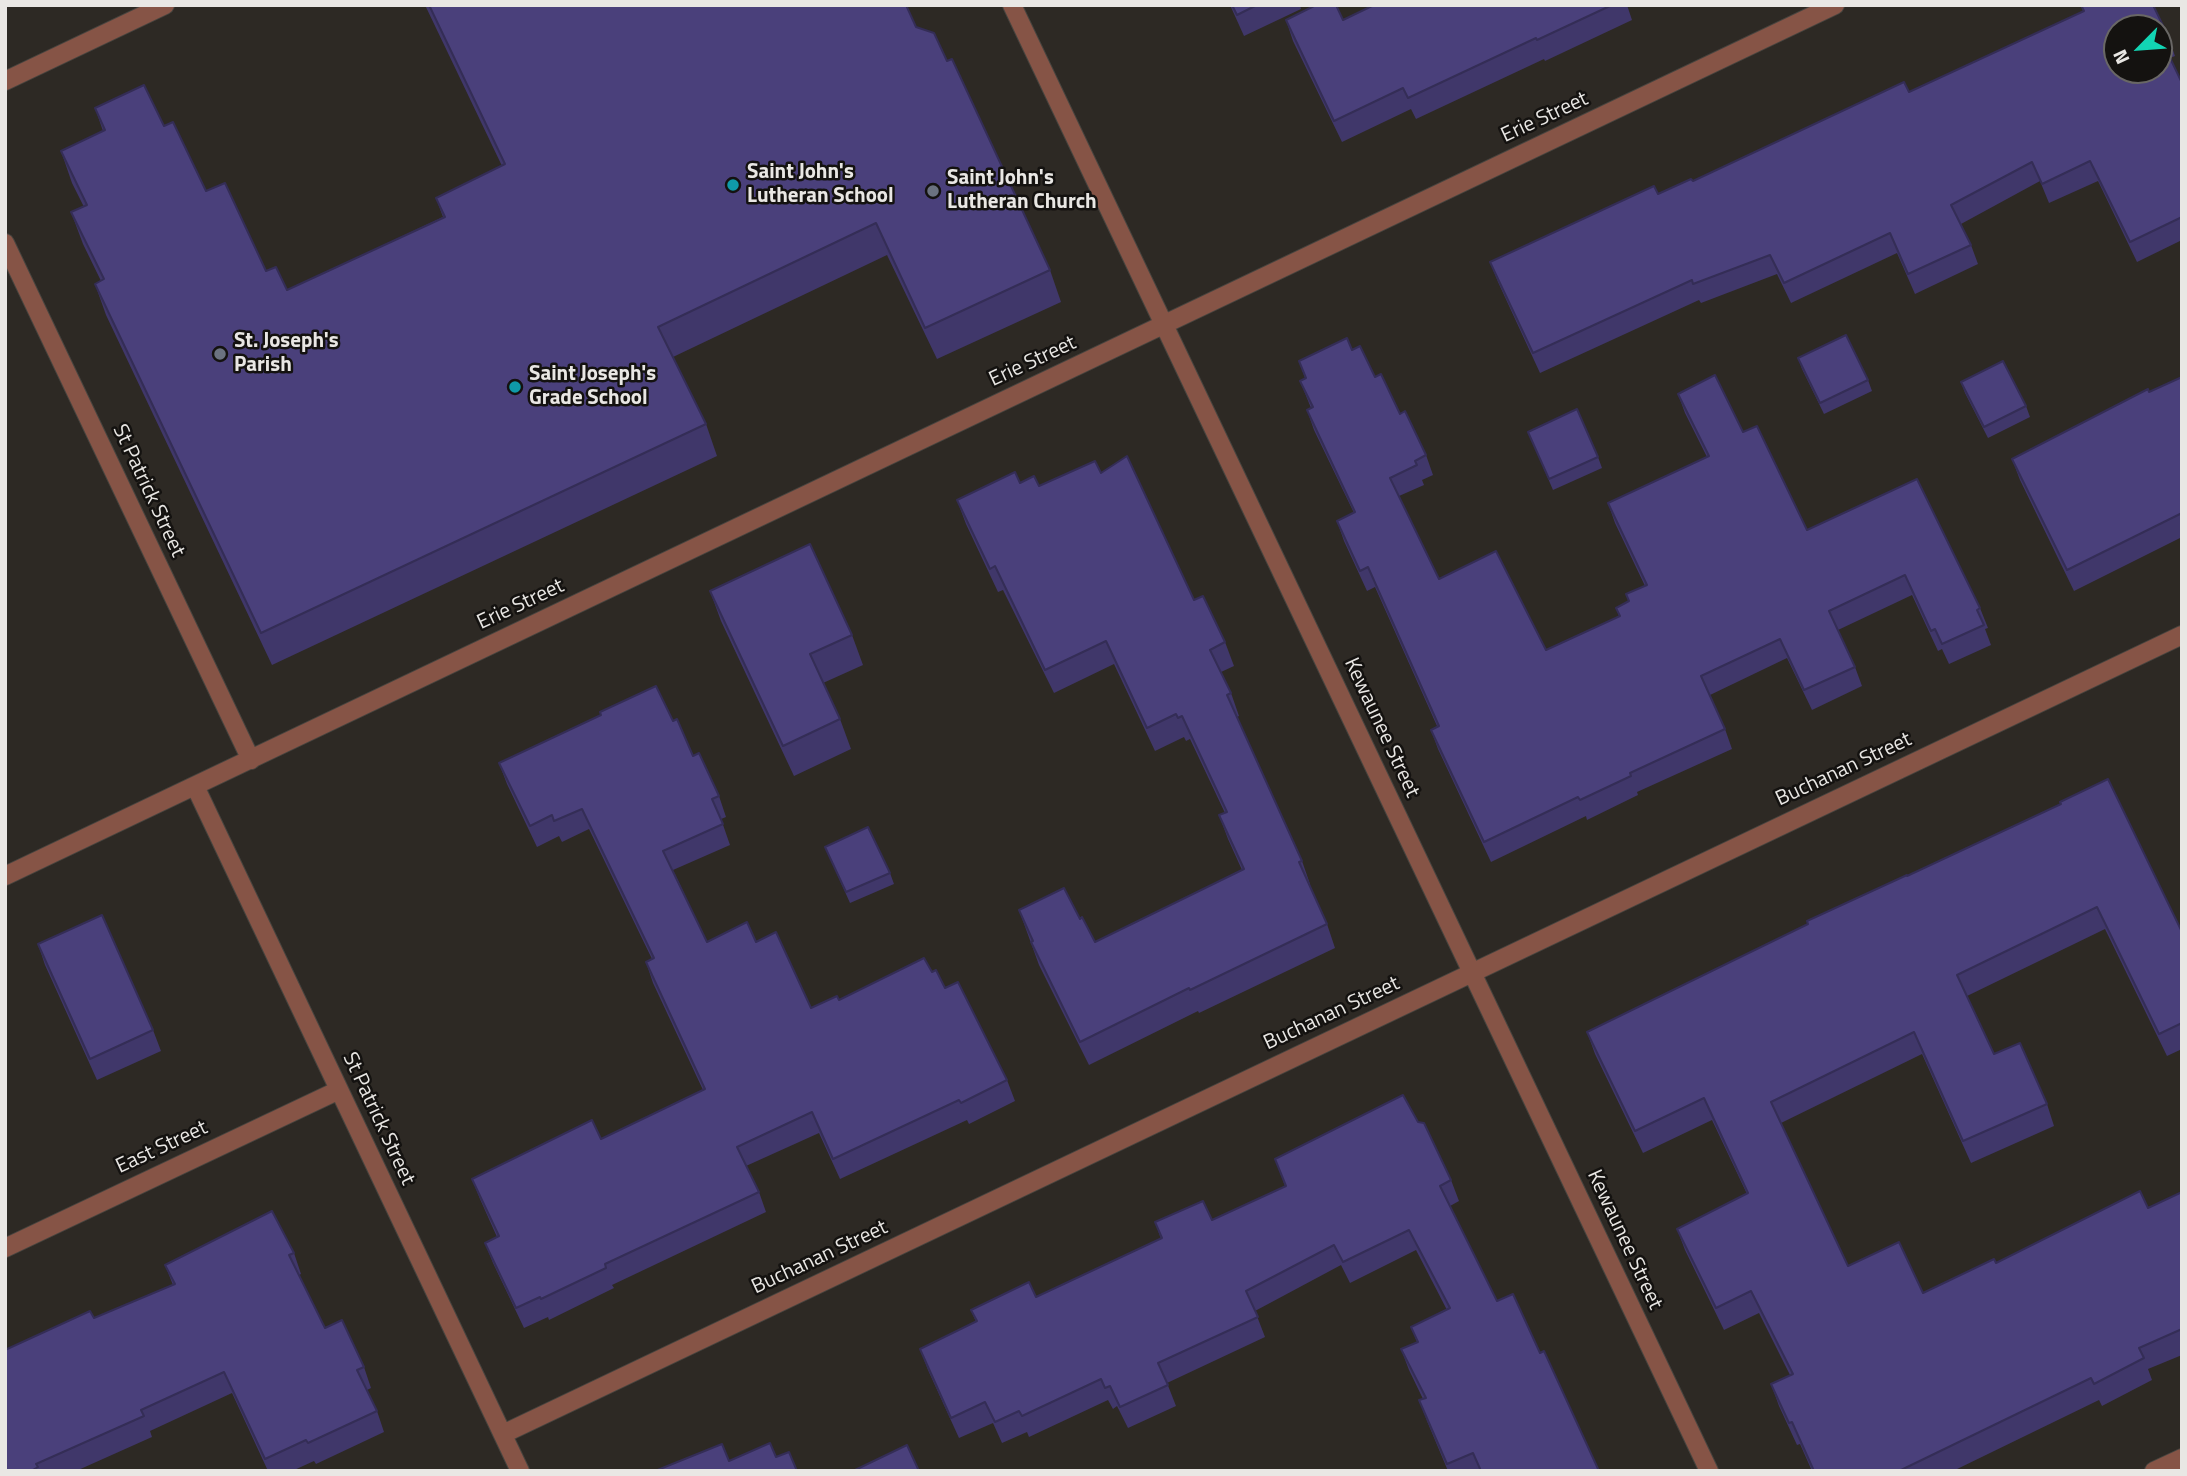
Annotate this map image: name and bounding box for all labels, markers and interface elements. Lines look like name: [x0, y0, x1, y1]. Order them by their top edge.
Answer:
north arrow: [2103, 14, 2173, 84]
text: N: [2104, 45, 2136, 69]
street label: Erie Street: [1498, 87, 1592, 149]
place label: Saint John's Lutheran School: [747, 160, 894, 210]
place label: Saint John's Lutheran Church: [947, 166, 1097, 216]
marker: Saint John's Lutheran School: [725, 177, 741, 193]
marker: Saint John's Lutheran Church: [925, 183, 941, 199]
place label: St. Joseph's Parish: [234, 329, 339, 379]
street label: Erie Street: [986, 331, 1080, 393]
marker: St. Joseph's Parish: [212, 346, 228, 362]
place label: Saint Joseph's Grade School: [529, 362, 656, 412]
marker: Saint Joseph's Grade School: [507, 379, 523, 395]
street label: St Patrick Street: [106, 421, 190, 561]
street label: Erie Street: [474, 574, 568, 636]
street label: Kewaunee Street: [1338, 654, 1424, 802]
street label: Buchanan Street: [1772, 728, 1916, 812]
street label: Buchanan Street: [1260, 972, 1404, 1056]
street label: St Patrick Street: [336, 1049, 420, 1189]
street label: East Street: [112, 1116, 212, 1180]
street label: Kewaunee Street: [1581, 1166, 1667, 1314]
street label: Buchanan Street: [748, 1216, 892, 1300]

